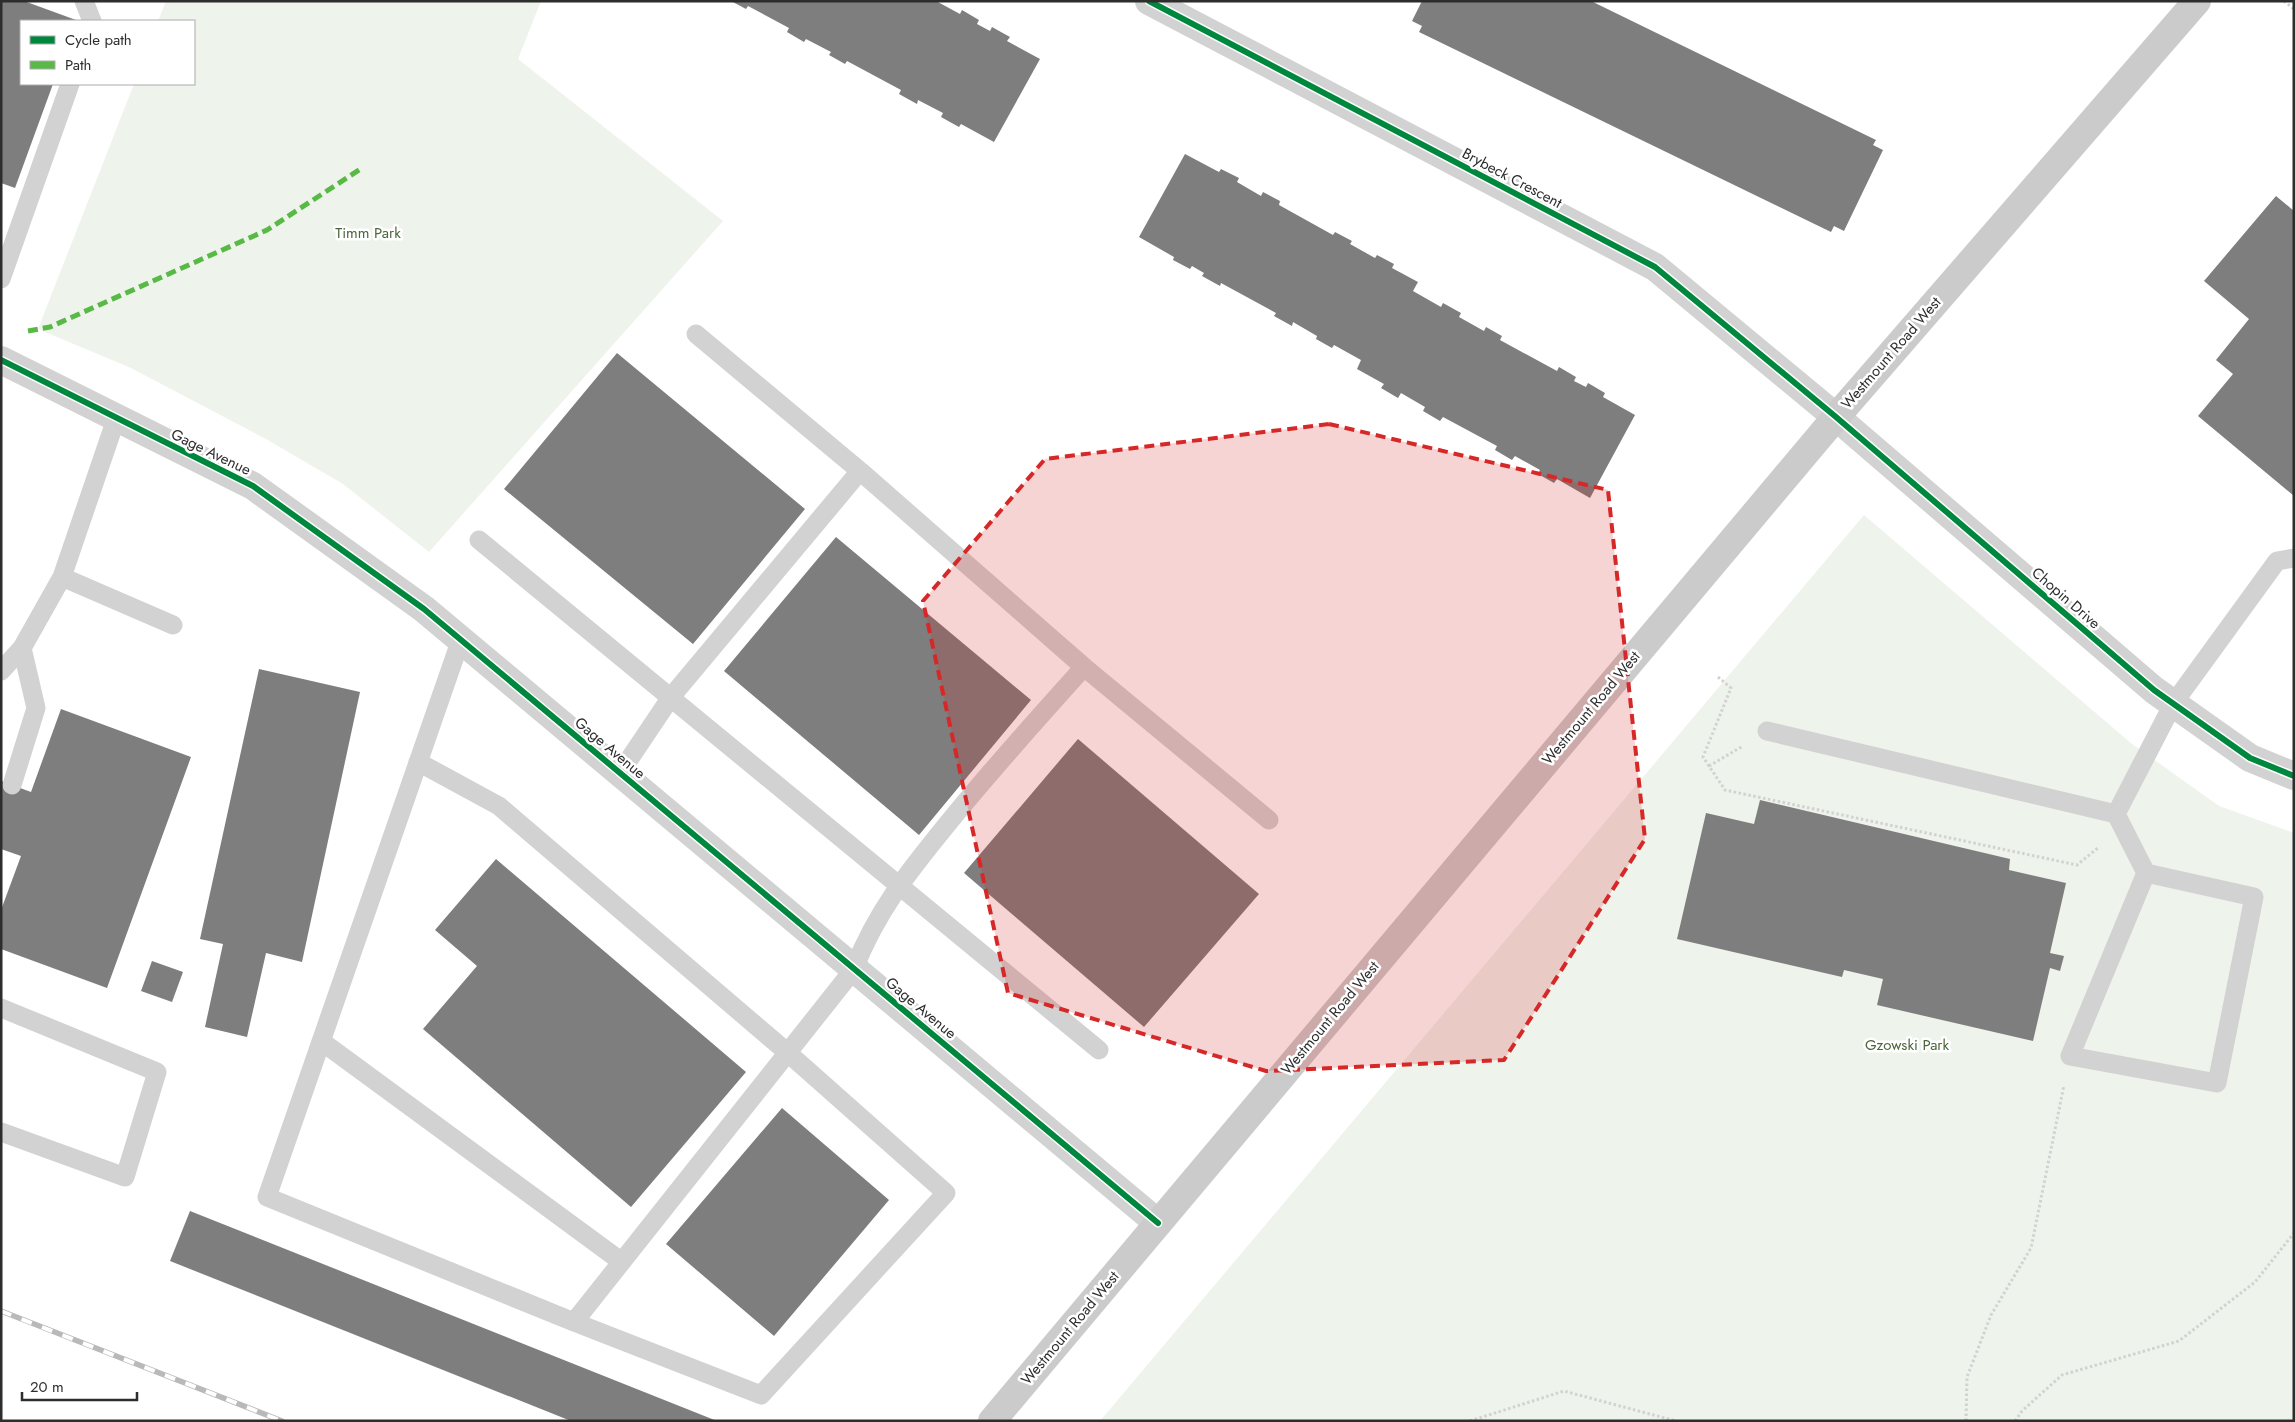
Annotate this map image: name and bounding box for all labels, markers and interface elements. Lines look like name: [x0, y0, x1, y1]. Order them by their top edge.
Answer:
legend: [20, 20, 195, 85]
text: Cycle path: [65, 29, 132, 51]
text: Path: [65, 54, 91, 76]
street label: Brybeck Crescent: [1458, 142, 1566, 214]
park label: Timm Park: [335, 222, 401, 244]
street label: Westmount Road West: [1836, 292, 1946, 414]
street label: Gage Avenue: [167, 423, 255, 481]
street label: Chopin Drive: [2027, 562, 2105, 634]
street label: Westmount Road West: [1537, 646, 1646, 770]
street label: Gage Avenue: [570, 712, 650, 784]
street label: Westmount Road West: [1276, 956, 1385, 1080]
street label: Gage Avenue: [881, 972, 961, 1044]
park label: Gzowski Park: [1865, 1034, 1950, 1056]
street label: Westmount Road West: [1016, 1266, 1125, 1390]
scale bar: [22, 1370, 138, 1402]
text: 20 m: [30, 1376, 64, 1398]

